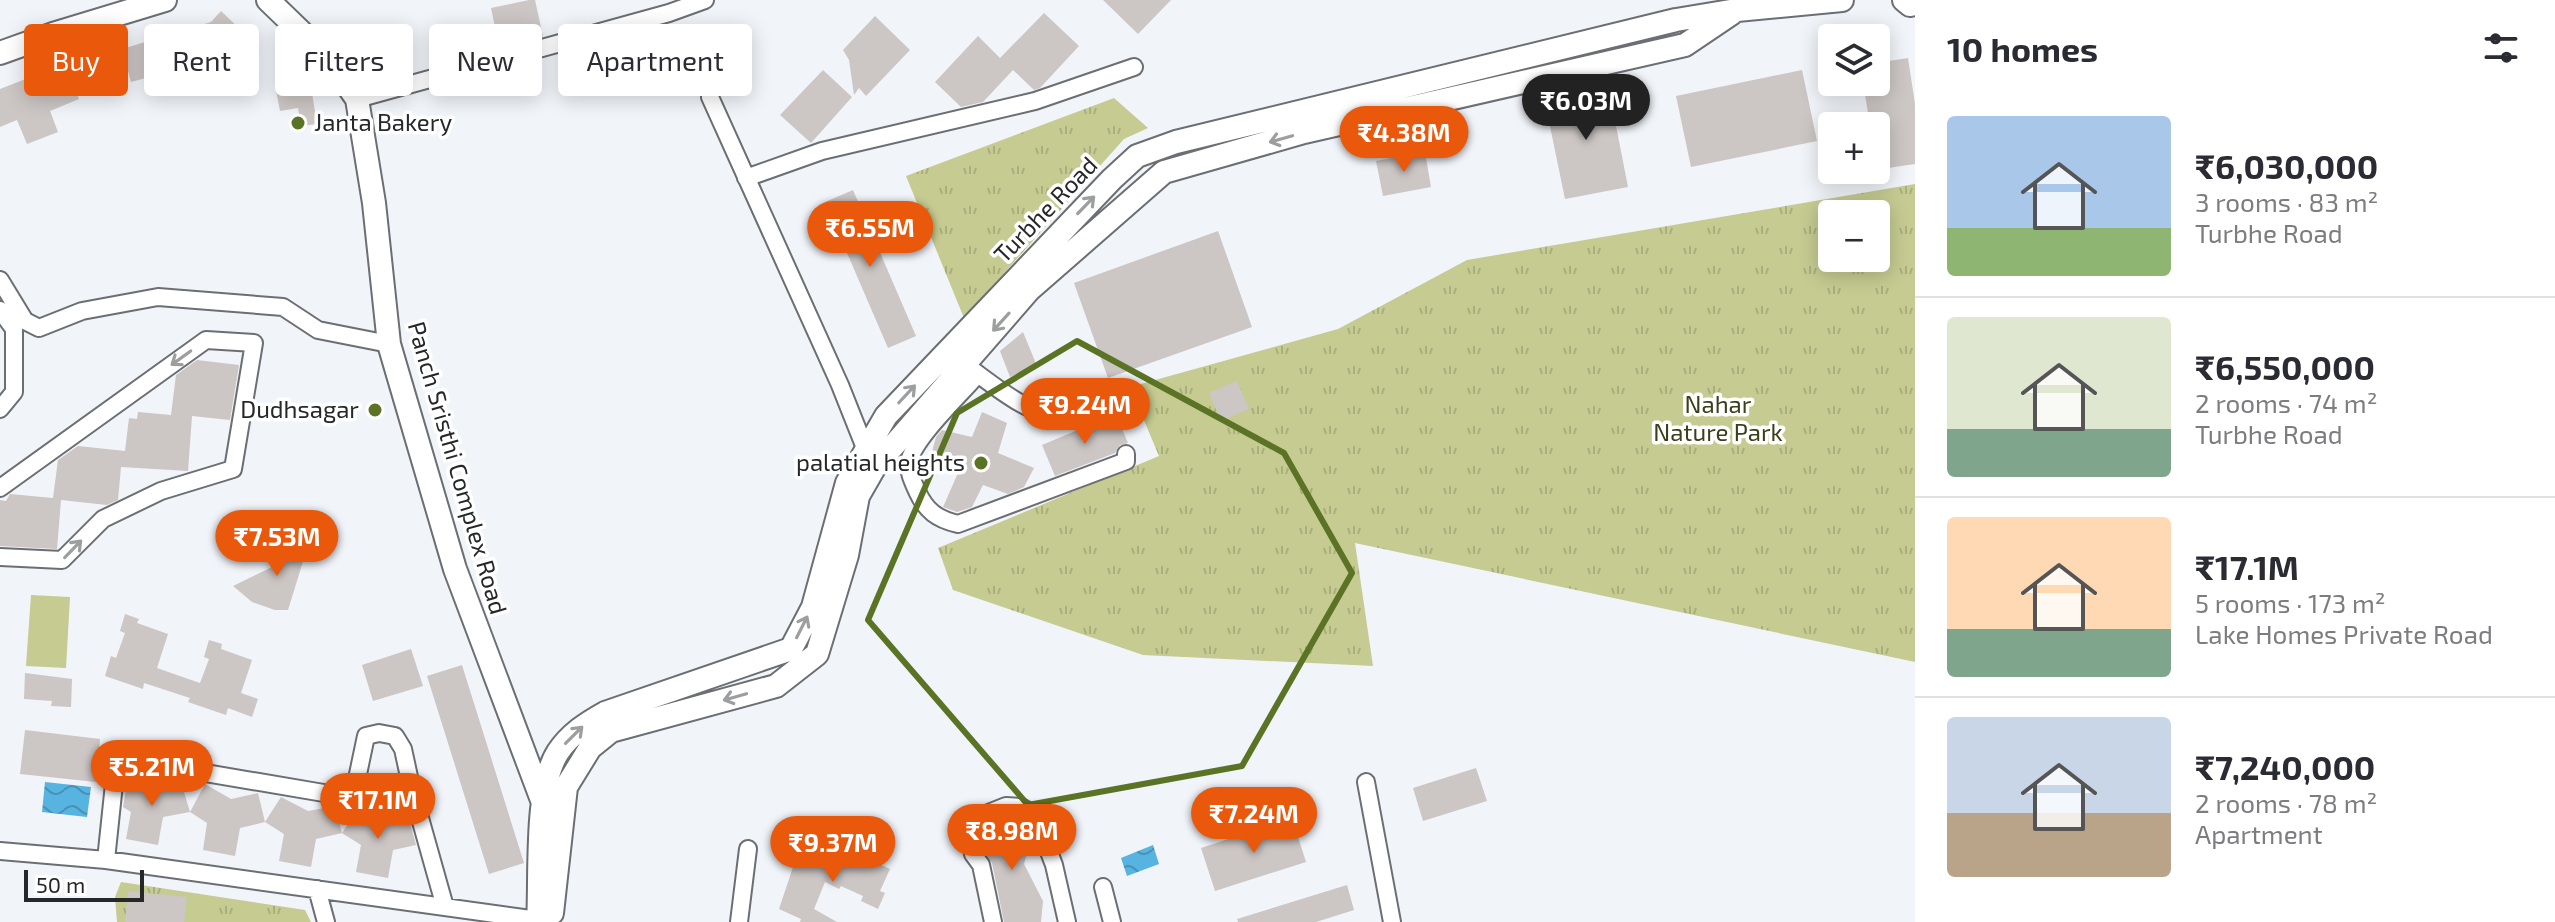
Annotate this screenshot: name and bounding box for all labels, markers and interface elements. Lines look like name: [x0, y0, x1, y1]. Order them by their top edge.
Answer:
chip: Buy: [24, 24, 128, 96]
chip: Rent: [144, 24, 259, 96]
chip: Filters: [275, 24, 413, 96]
chip: New: [429, 24, 542, 96]
chip: Apartment: [558, 24, 752, 96]
map controls: [1818, 24, 1890, 272]
button: layers: [1818, 24, 1890, 96]
icon: filters: [2479, 26, 2523, 70]
text: 10 homes: [1947, 28, 2098, 69]
pin: ₹6.03M: [1521, 74, 1651, 142]
text: ₹6.03M: [1540, 84, 1632, 115]
pin: ₹4.38M: [1339, 106, 1469, 174]
place label: Janta Bakery: [314, 107, 452, 136]
button: +: [1818, 112, 1890, 184]
marker: Janta Bakery: [289, 114, 307, 132]
text: ₹4.38M: [1357, 116, 1451, 147]
one-way arrow: [1269, 132, 1295, 147]
text: ₹6,030,000: [2195, 145, 2378, 186]
icon: home: [2011, 148, 2107, 244]
street label: Turbhe Road: [987, 150, 1103, 268]
text: 3 rooms · 83 m²: [2195, 186, 2378, 217]
one-way arrow: [1077, 195, 1096, 215]
button: −: [1818, 200, 1890, 272]
pin: ₹6.55M: [805, 201, 935, 269]
text: ₹6.55M: [825, 211, 915, 242]
text: Turbhe Road: [2195, 217, 2343, 248]
one-way arrow: [992, 311, 1010, 331]
street label: Panch Sristhi Complex Road: [403, 318, 514, 617]
text: ₹6,550,000: [2195, 346, 2375, 387]
icon: home: [2011, 349, 2107, 445]
one-way arrow: [171, 350, 193, 366]
pin: ₹9.24M: [1020, 378, 1150, 446]
one-way arrow: [898, 384, 916, 404]
text: 2 rooms · 74 m²: [2195, 387, 2377, 418]
text: ₹9.24M: [1039, 388, 1131, 419]
park label: Nahar Nature Park: [1653, 389, 1783, 446]
place label: Dudhsagar: [240, 394, 359, 423]
marker: Dudhsagar: [366, 401, 384, 419]
text: Turbhe Road: [2195, 418, 2343, 449]
place label: palatial heights: [796, 447, 965, 476]
marker: palatial heights: [972, 454, 990, 472]
pin: ₹7.53M: [212, 510, 342, 578]
text: ₹7.53M: [233, 520, 321, 551]
one-way arrow: [63, 540, 82, 559]
text: ₹17.1M: [2195, 546, 2299, 587]
icon: home: [2011, 549, 2107, 645]
text: 5 rooms · 173 m²: [2195, 587, 2386, 618]
one-way arrow: [795, 616, 811, 640]
text: Lake Homes Private Road: [2195, 618, 2493, 649]
one-way arrow: [722, 690, 748, 705]
one-way arrow: [564, 725, 583, 745]
pin: ₹5.21M: [87, 740, 217, 808]
text: ₹7,240,000: [2195, 746, 2375, 787]
icon: home: [2011, 749, 2107, 845]
text: ₹5.21M: [109, 750, 195, 781]
pin: ₹17.1M: [313, 773, 443, 841]
text: ₹17.1M: [338, 783, 418, 814]
pin: ₹7.24M: [1189, 787, 1319, 855]
text: 2 rooms · 78 m²: [2195, 787, 2377, 818]
text: ₹7.24M: [1209, 797, 1299, 828]
pin: ₹8.98M: [947, 804, 1077, 872]
text: ₹8.98M: [965, 814, 1059, 845]
pin: ₹9.37M: [768, 816, 898, 884]
text: Apartment: [2195, 818, 2323, 849]
text: ₹9.37M: [788, 826, 878, 857]
scale bar: [24, 866, 144, 902]
text: 50 m: [36, 871, 85, 897]

